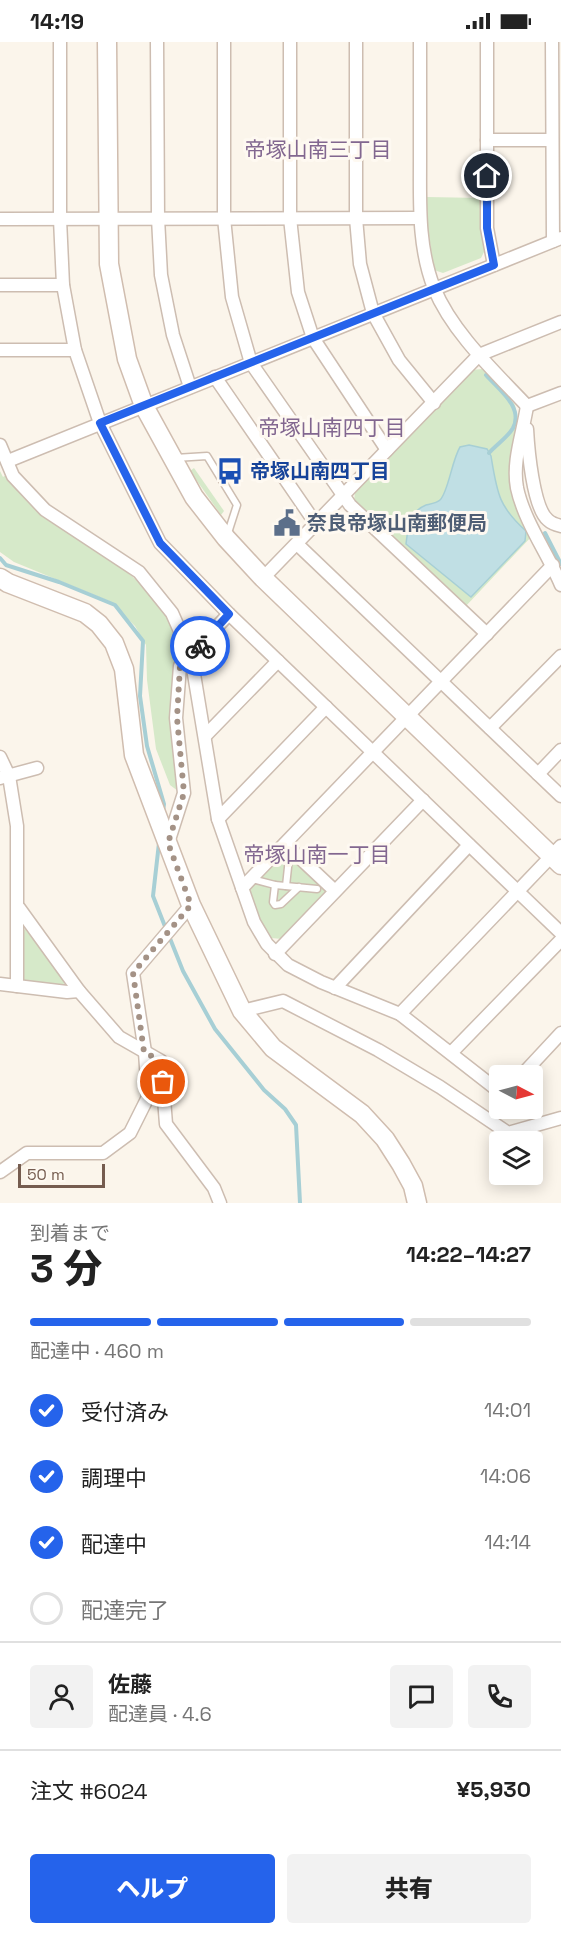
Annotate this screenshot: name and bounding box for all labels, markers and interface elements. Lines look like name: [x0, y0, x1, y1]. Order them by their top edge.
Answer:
text: 14:19: [30, 7, 84, 35]
district label: 帝塚山南三丁目: [245, 136, 392, 163]
pin: [461, 150, 512, 201]
icon: home: [470, 159, 503, 192]
district label: 帝塚山南四丁目: [259, 414, 406, 441]
bus stop icon: 帝塚山南四丁目: [215, 456, 245, 486]
place label: 帝塚山南四丁目: [250, 458, 390, 484]
public building icon: 奈良帝塚山南郵便局: [272, 508, 302, 538]
place label: 奈良帝塚山南郵便局: [307, 510, 487, 536]
courier: [170, 616, 230, 676]
icon: bike: [184, 630, 217, 663]
district label: 帝塚山南一丁目: [244, 841, 391, 868]
pin: [137, 1056, 188, 1107]
icon: bag: [146, 1065, 179, 1098]
north arrow: [489, 1065, 543, 1119]
map controls: [489, 1065, 543, 1185]
button: layers: [489, 1131, 543, 1185]
scale bar: [18, 1161, 105, 1188]
text: 50 m: [27, 1164, 65, 1185]
text: 到着まで: [30, 1220, 110, 1246]
text: 14:22–14:27: [406, 1240, 531, 1268]
text: 3 分: [30, 1244, 103, 1293]
text: 配達中 · 460 m: [30, 1338, 164, 1364]
icon: check: [30, 1394, 63, 1427]
text: 14:01: [484, 1397, 531, 1423]
text: 受付済み: [81, 1398, 169, 1426]
icon: check: [30, 1460, 63, 1493]
text: 14:06: [480, 1463, 531, 1489]
text: 調理中: [81, 1464, 147, 1492]
icon: check: [30, 1526, 63, 1559]
text: 14:14: [484, 1529, 531, 1555]
text: 配達中: [81, 1530, 147, 1558]
text: 配達完了: [81, 1596, 169, 1624]
button: person: [30, 1665, 93, 1728]
button: chat: [390, 1665, 453, 1728]
button: phone: [468, 1665, 531, 1728]
text: 佐藤: [108, 1670, 152, 1698]
text: 配達員 · 4.6: [108, 1701, 212, 1727]
text: ¥5,930: [457, 1775, 531, 1803]
text: 注文 #6024: [30, 1777, 147, 1805]
button: ヘルプ: [30, 1854, 275, 1923]
button: 共有: [287, 1854, 531, 1923]

